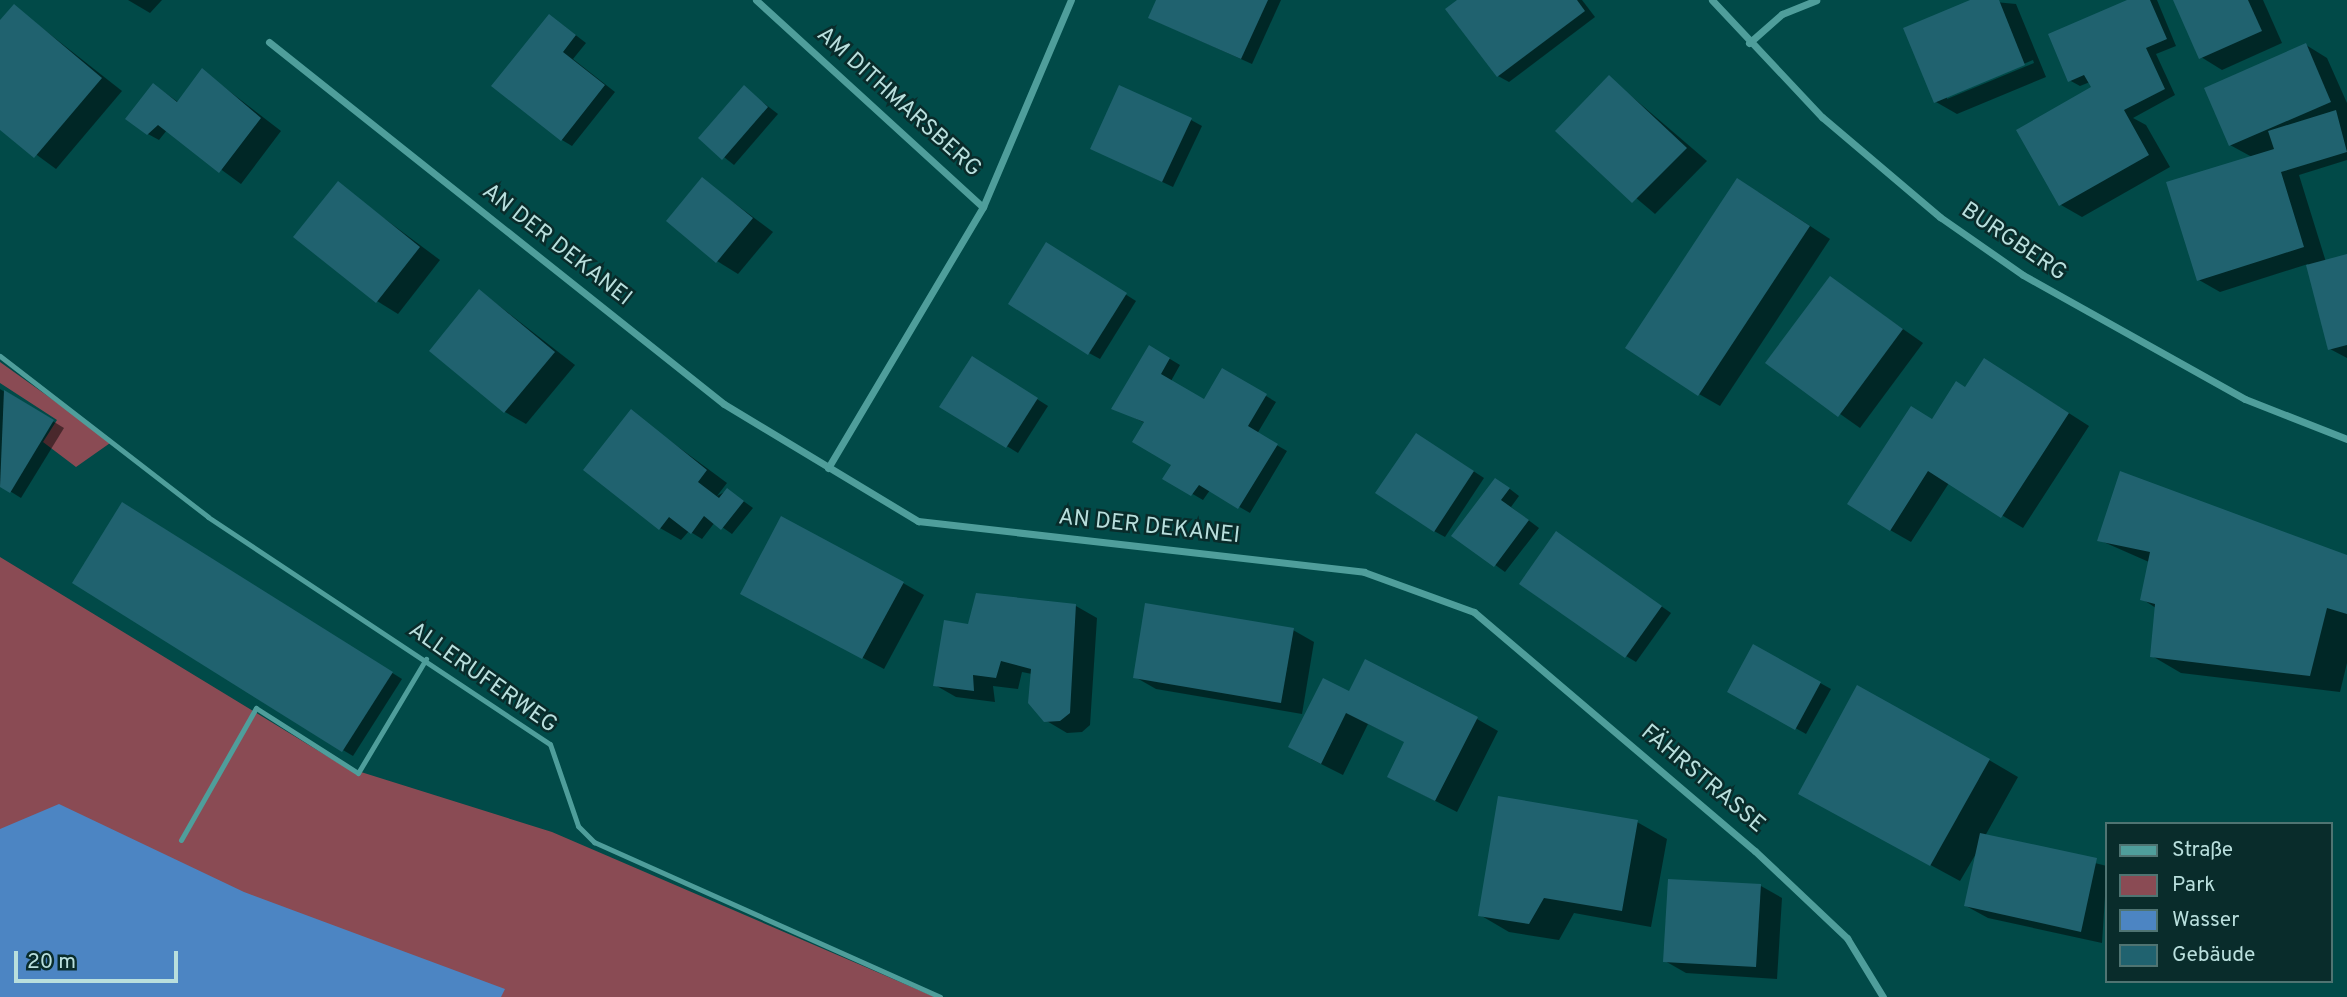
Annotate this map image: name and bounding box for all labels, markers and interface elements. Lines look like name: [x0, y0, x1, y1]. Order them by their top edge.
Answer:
street label: AM DITHMARSBERG: [810, 22, 986, 184]
street label: AN DER DEKANEI: [476, 179, 636, 313]
street label: BURGBERG: [1955, 198, 2071, 288]
street label: AN DER DEKANEI: [1057, 505, 1241, 551]
street label: ALLERUFERWEG: [402, 617, 562, 741]
street label: FÄHRSTRASSE: [1634, 720, 1770, 840]
legend: [2106, 822, 2333, 983]
text: Straße: [2172, 837, 2233, 864]
text: Park: [2172, 872, 2215, 899]
text: Wasser: [2172, 907, 2239, 934]
scale bar: [18, 937, 182, 981]
text: Gebäude: [2172, 942, 2255, 969]
text: 20 m: [27, 949, 76, 976]

